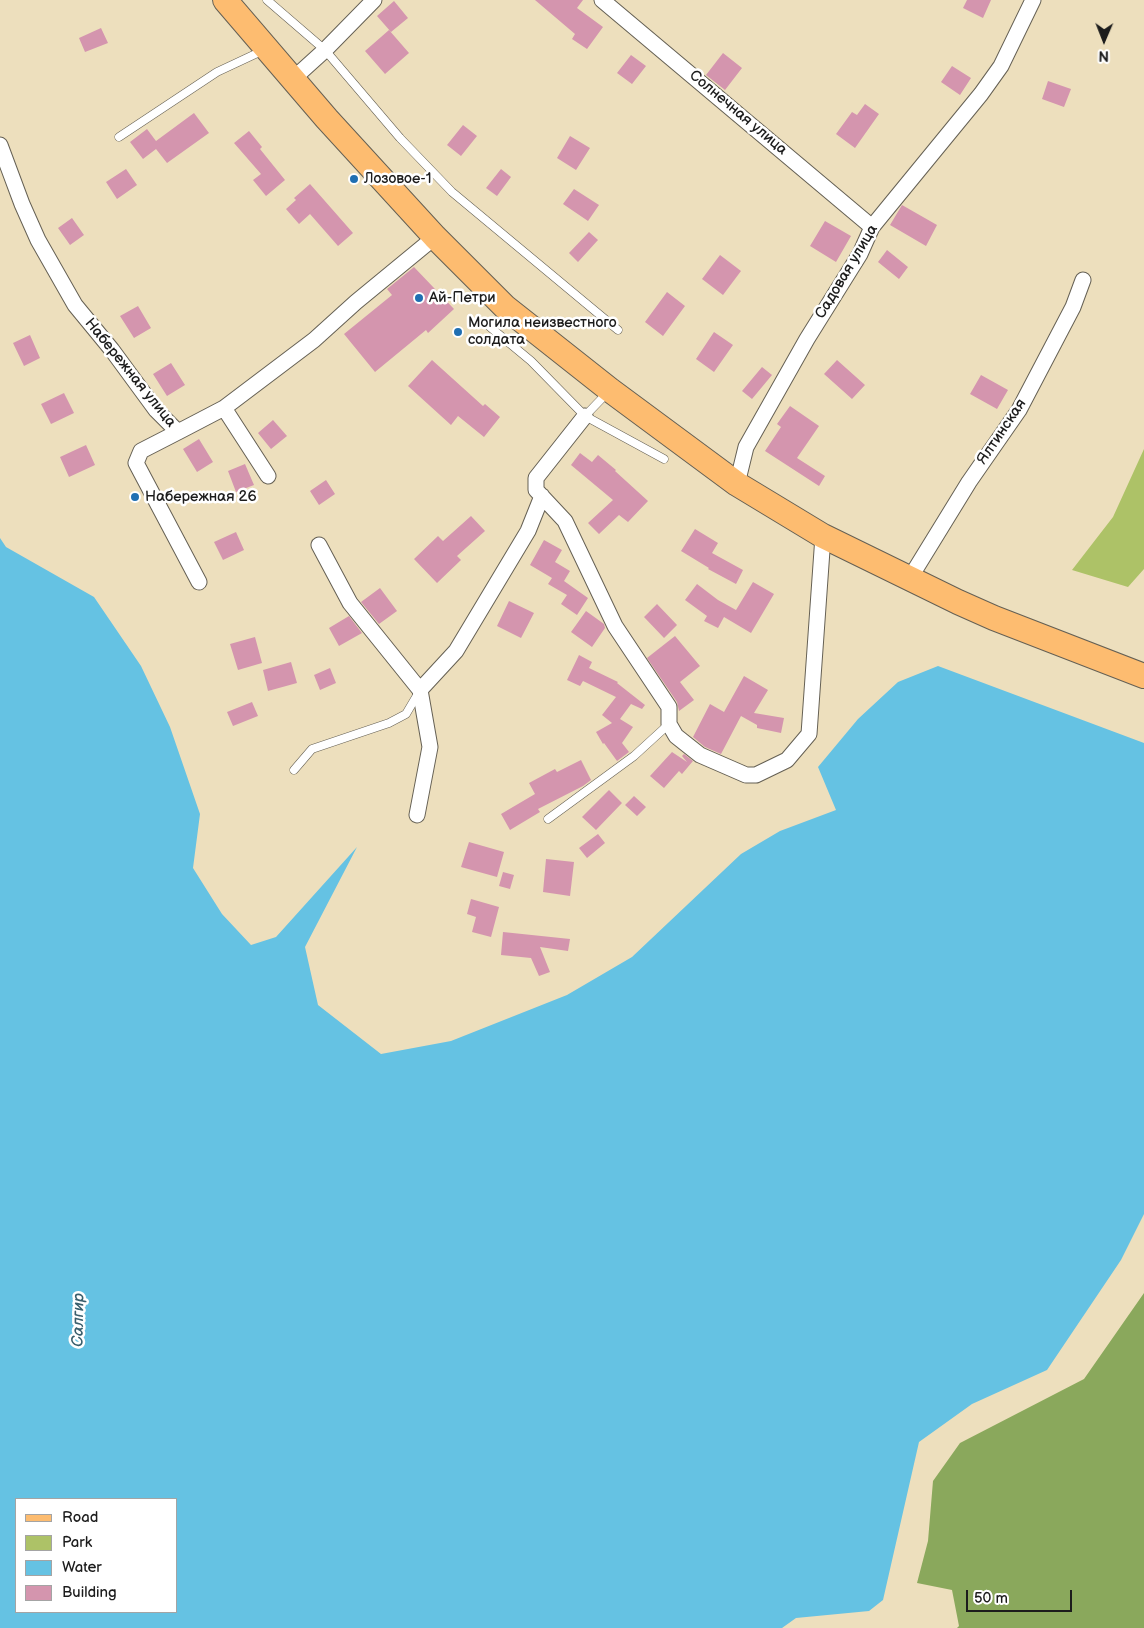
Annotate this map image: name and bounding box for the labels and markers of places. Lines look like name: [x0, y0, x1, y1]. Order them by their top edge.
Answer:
place label: Лозовое-1: [364, 170, 432, 188]
marker: Лозовое-1: [348, 173, 360, 185]
place label: Ай-Петри: [429, 289, 496, 307]
marker: Ай-Петри: [413, 292, 425, 304]
place label: Могила неизвестного солдата: [468, 314, 617, 349]
marker: Могила неизвестного солдата: [452, 326, 464, 338]
place label: Набережная 26: [145, 488, 257, 506]
marker: Набережная 26: [129, 491, 141, 503]

